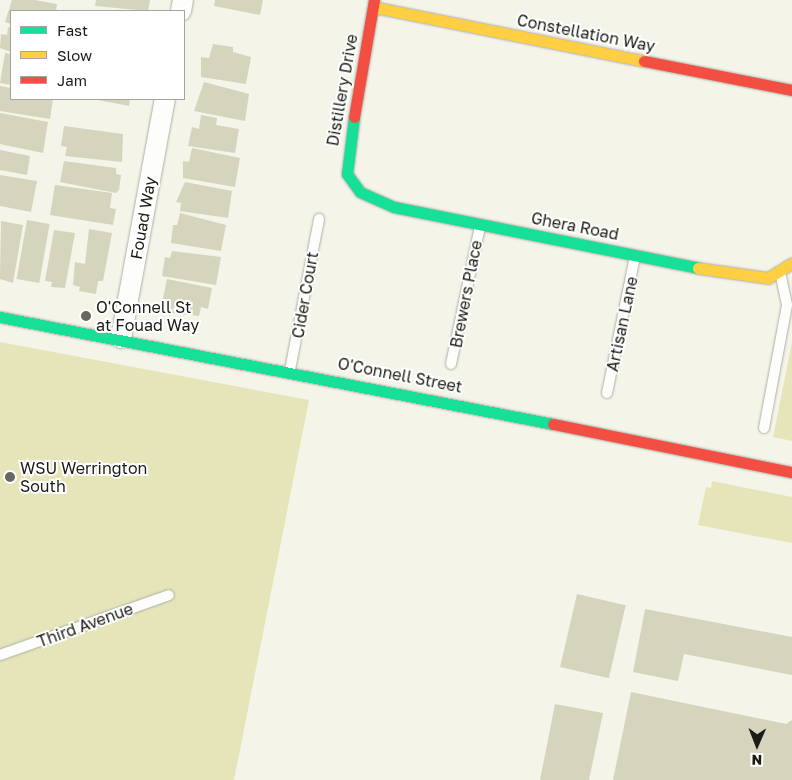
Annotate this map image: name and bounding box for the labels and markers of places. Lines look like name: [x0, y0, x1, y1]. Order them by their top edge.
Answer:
place label: O'Connell St at Fouad Way: [96, 297, 199, 335]
marker: O'Connell St at Fouad Way: [80, 310, 92, 322]
place label: WSU Werrington South: [20, 458, 147, 496]
marker: WSU Werrington South: [4, 471, 16, 483]

